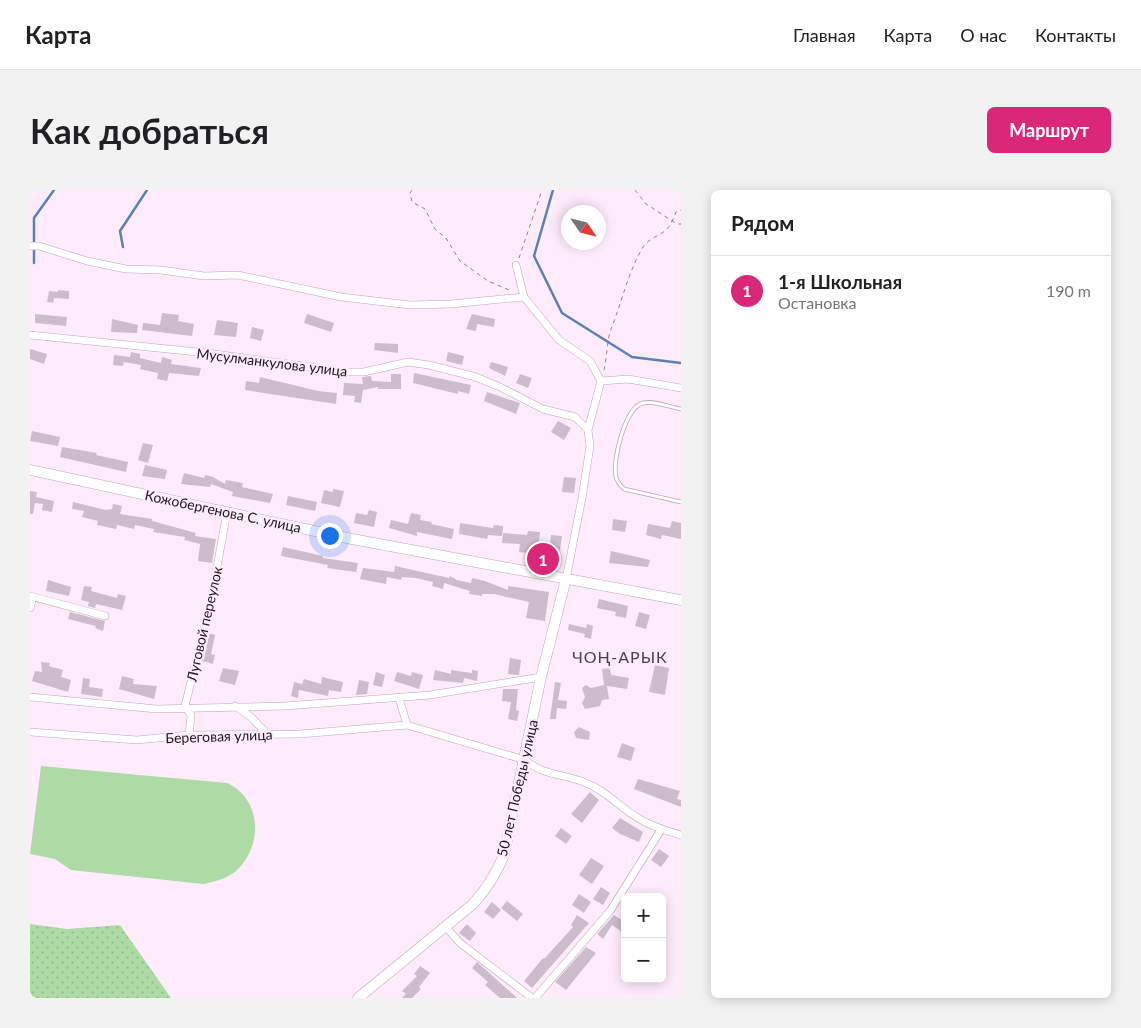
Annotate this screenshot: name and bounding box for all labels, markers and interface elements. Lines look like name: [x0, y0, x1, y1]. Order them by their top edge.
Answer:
text: Карта: [25, 20, 92, 49]
text: Главная: [793, 24, 856, 46]
text: Карта: [884, 24, 932, 46]
text: О нас: [960, 24, 1007, 46]
text: Контакты: [1035, 24, 1116, 46]
button: Маршрут: [987, 107, 1111, 153]
text: Как добраться: [30, 109, 269, 151]
north arrow: [561, 205, 606, 250]
text: Рядом: [731, 210, 794, 235]
text: 1-я Школьная: [778, 270, 902, 293]
text: 1: [742, 281, 752, 300]
text: 190 m: [1046, 281, 1091, 300]
text: Остановка: [778, 293, 857, 312]
street label: Мусулманкулова улица: [196, 344, 348, 380]
street label: Кожобергенова С. улица: [143, 486, 303, 536]
your location: [317, 523, 343, 549]
pin: 1: [527, 540, 559, 578]
street label: Луговой переулок: [182, 564, 226, 684]
district label: ЧОҢ-АРЫК: [572, 647, 668, 666]
street label: 50 лет Победы улица: [493, 718, 541, 858]
street label: Береговая улица: [165, 726, 273, 746]
map controls: [621, 893, 666, 983]
button: +: [621, 893, 666, 938]
button: −: [621, 938, 666, 983]

